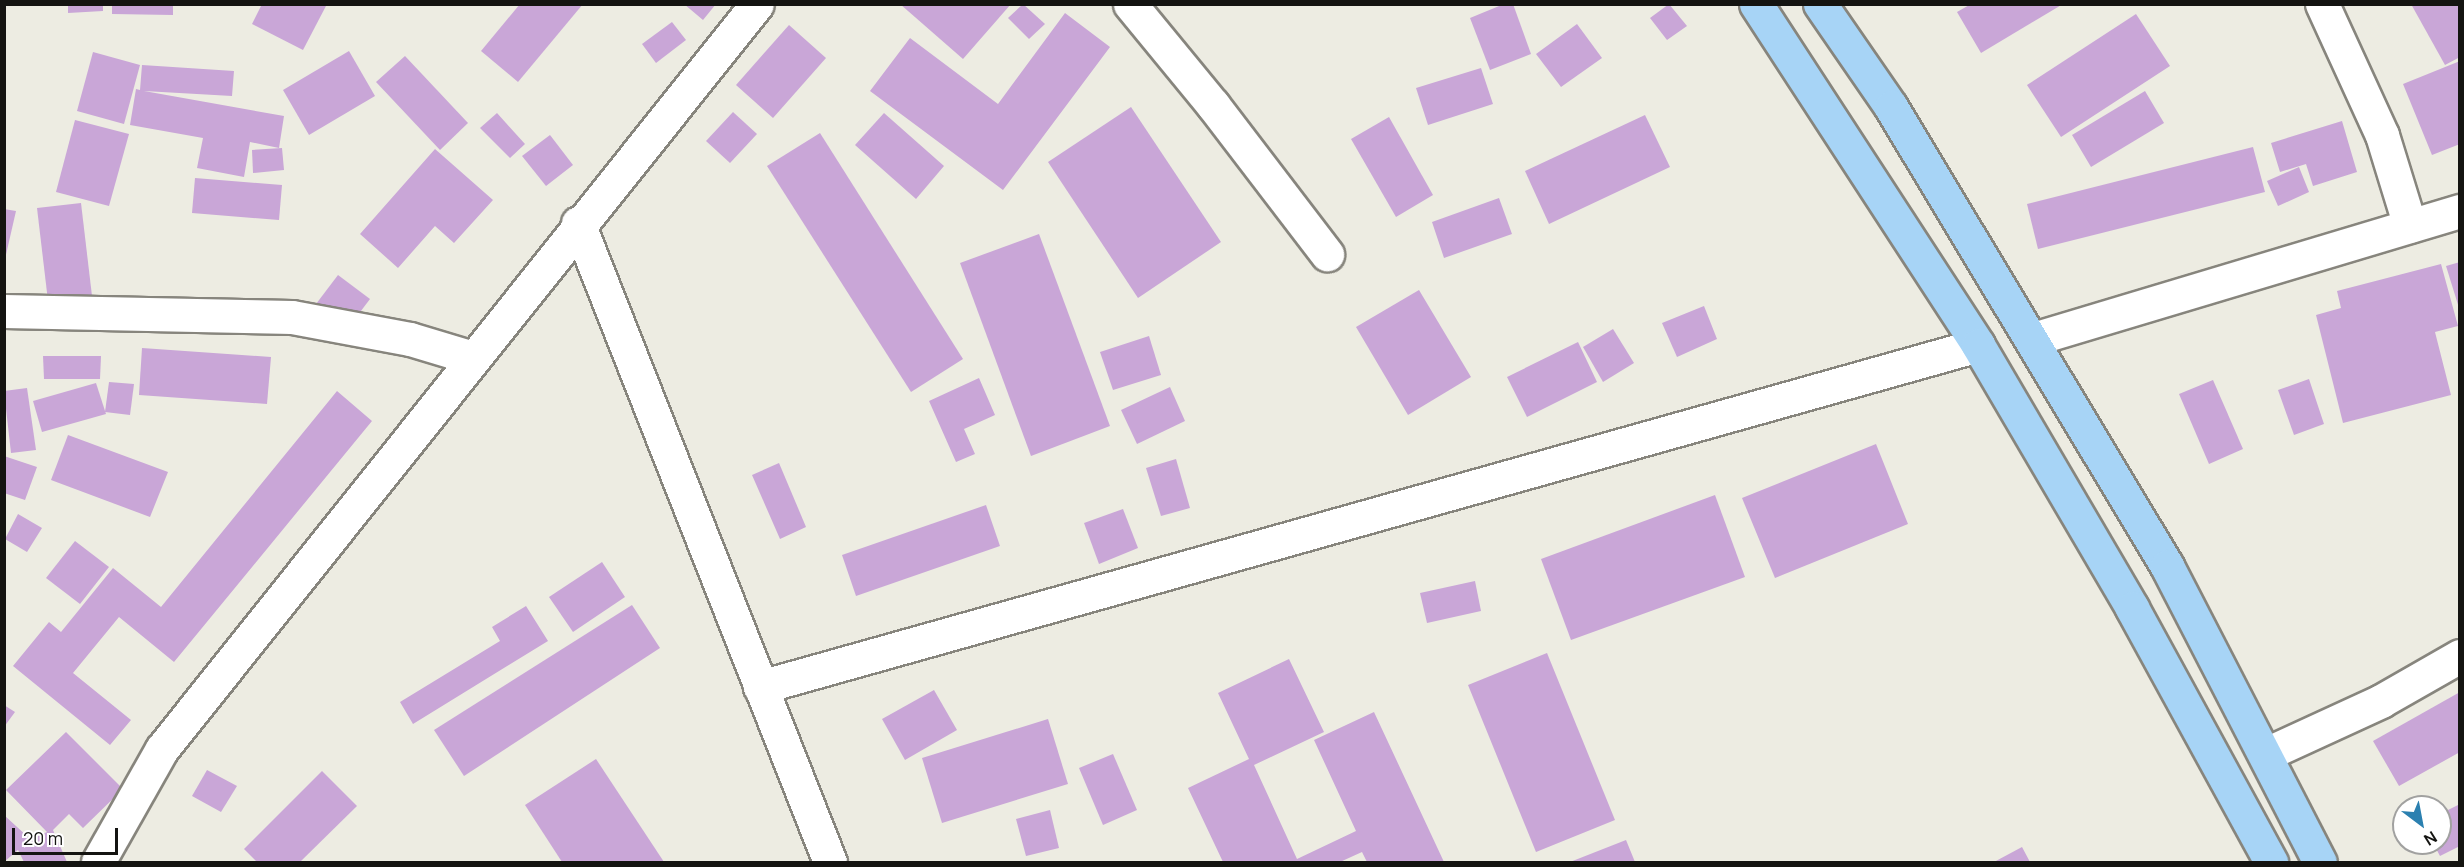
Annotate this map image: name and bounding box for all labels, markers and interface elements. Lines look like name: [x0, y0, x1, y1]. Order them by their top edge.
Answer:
north arrow: [2392, 795, 2452, 855]
scale bar: [15, 816, 122, 854]
text: 20 m: [23, 826, 63, 850]
text: N: [2420, 826, 2441, 851]

